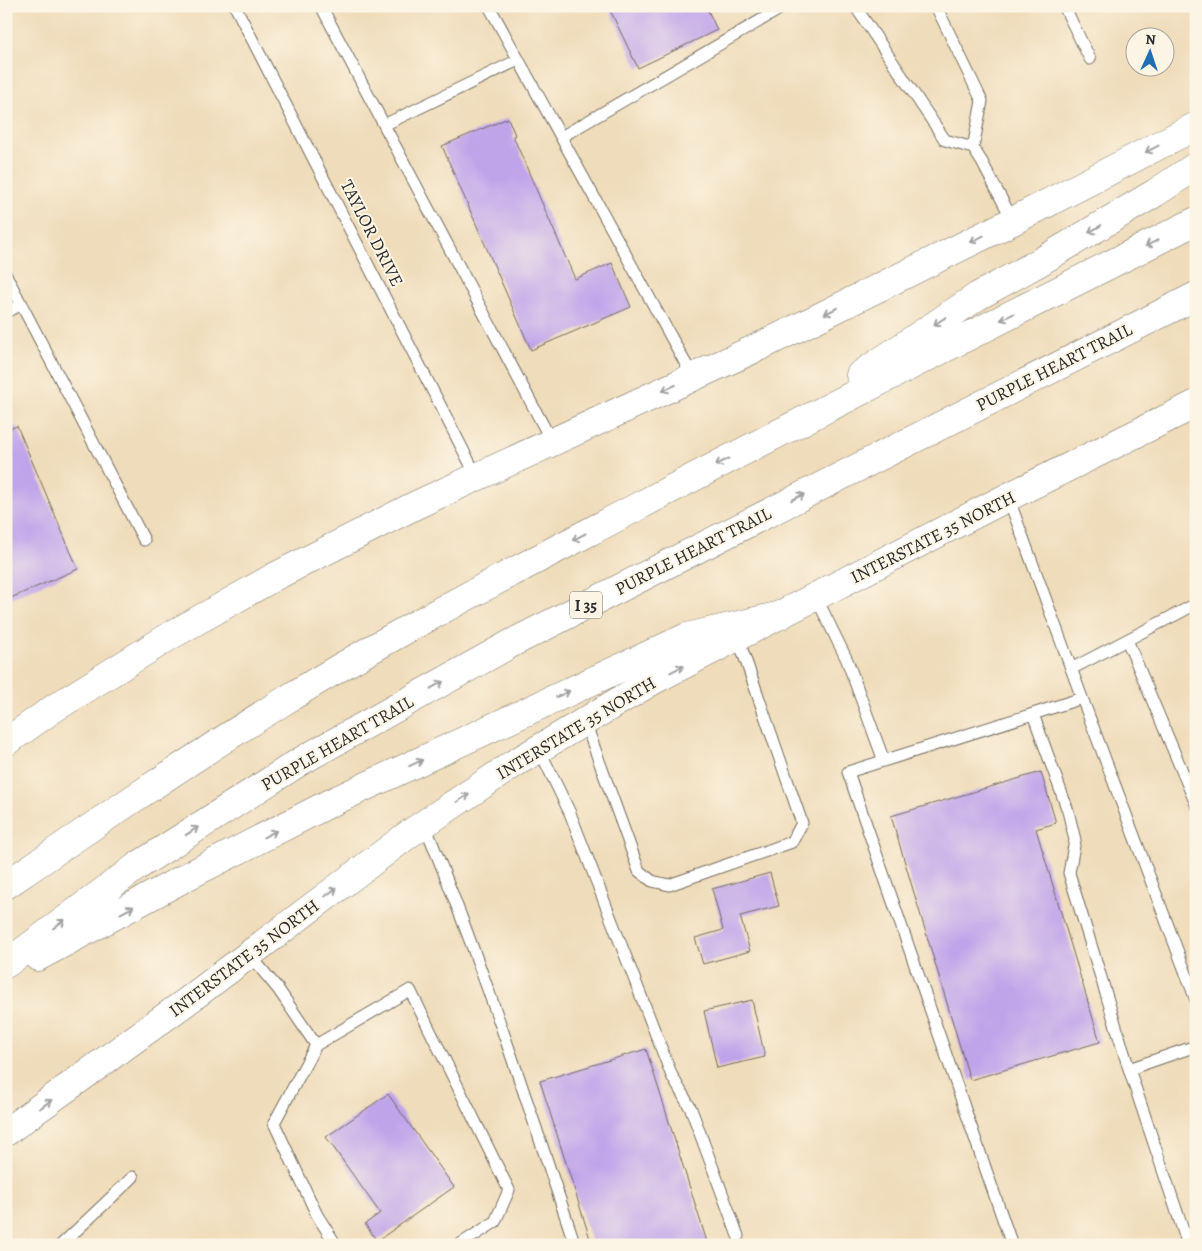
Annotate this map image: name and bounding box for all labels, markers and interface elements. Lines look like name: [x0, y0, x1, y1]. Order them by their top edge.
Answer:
north arrow: [1124, 28, 1174, 78]
text: N: [1145, 30, 1156, 49]
one-way arrow: [1146, 144, 1160, 154]
street label: TAYLOR DRIVE: [335, 176, 409, 290]
one-way arrow: [1088, 224, 1102, 234]
one-way arrow: [970, 235, 985, 244]
one-way arrow: [1145, 239, 1160, 248]
one-way arrow: [824, 307, 839, 316]
one-way arrow: [1000, 312, 1015, 322]
one-way arrow: [934, 316, 948, 326]
street label: PURPLE HEART TRAIL: [972, 317, 1137, 417]
one-way arrow: [661, 383, 676, 393]
one-way arrow: [715, 457, 730, 467]
street label: INTERSTATE 35 NORTH: [846, 485, 1020, 589]
one-way arrow: [790, 492, 805, 501]
street label: PURPLE HEART TRAIL: [611, 501, 776, 601]
one-way arrow: [572, 533, 586, 543]
road number: I 35: [570, 592, 602, 618]
one-way arrow: [669, 664, 684, 673]
street label: INTERSTATE 35 NORTH: [492, 671, 660, 785]
one-way arrow: [429, 680, 444, 690]
street label: PURPLE HEART TRAIL: [256, 689, 418, 796]
one-way arrow: [556, 689, 571, 699]
one-way arrow: [408, 757, 423, 767]
one-way arrow: [456, 793, 470, 803]
one-way arrow: [185, 826, 199, 836]
one-way arrow: [262, 829, 277, 838]
one-way arrow: [324, 887, 337, 898]
street label: INTERSTATE 35 NORTH: [164, 894, 324, 1022]
one-way arrow: [119, 905, 134, 915]
one-way arrow: [52, 919, 65, 930]
one-way arrow: [39, 1099, 53, 1109]

